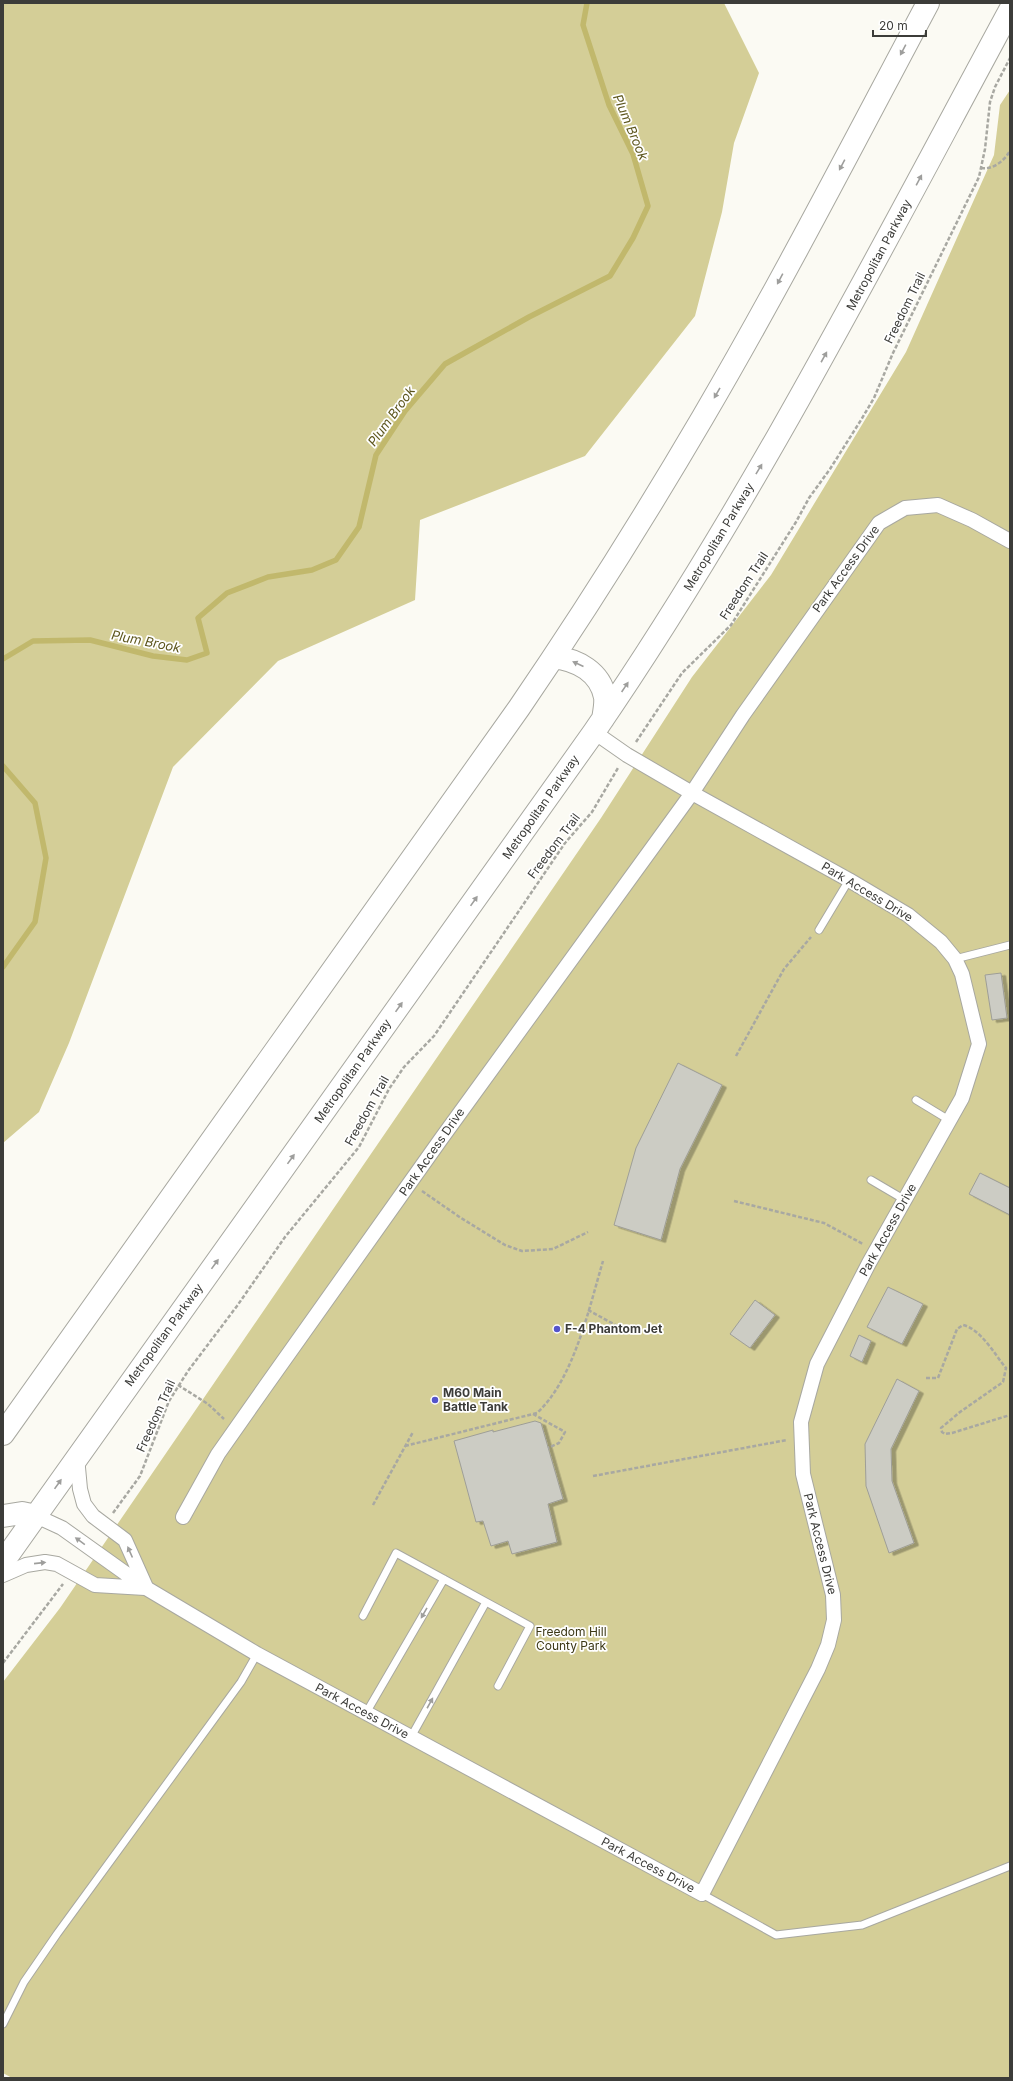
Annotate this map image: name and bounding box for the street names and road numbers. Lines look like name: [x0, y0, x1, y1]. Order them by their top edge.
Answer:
street label: Metropolitan Parkway: [843, 196, 914, 313]
street label: Freedom Trail: [881, 270, 928, 346]
street label: Metropolitan Parkway: [680, 480, 757, 594]
street label: Park Access Drive: [809, 522, 882, 615]
street label: Freedom Trail: [716, 549, 771, 622]
street label: Metropolitan Parkway: [499, 752, 582, 862]
street label: Freedom Trail: [524, 810, 583, 881]
street label: Park Access Drive: [819, 858, 916, 925]
street label: Metropolitan Parkway: [311, 1016, 394, 1126]
street label: Freedom Trail: [341, 1073, 392, 1148]
street label: Park Access Drive: [396, 1105, 468, 1199]
street label: Park Access Drive: [856, 1181, 919, 1279]
street label: Metropolitan Parkway: [121, 1280, 206, 1389]
street label: Freedom Trail: [133, 1377, 178, 1454]
street label: Park Access Drive: [801, 1492, 840, 1596]
street label: Park Access Drive: [313, 1680, 412, 1742]
street label: Park Access Drive: [599, 1834, 698, 1896]

